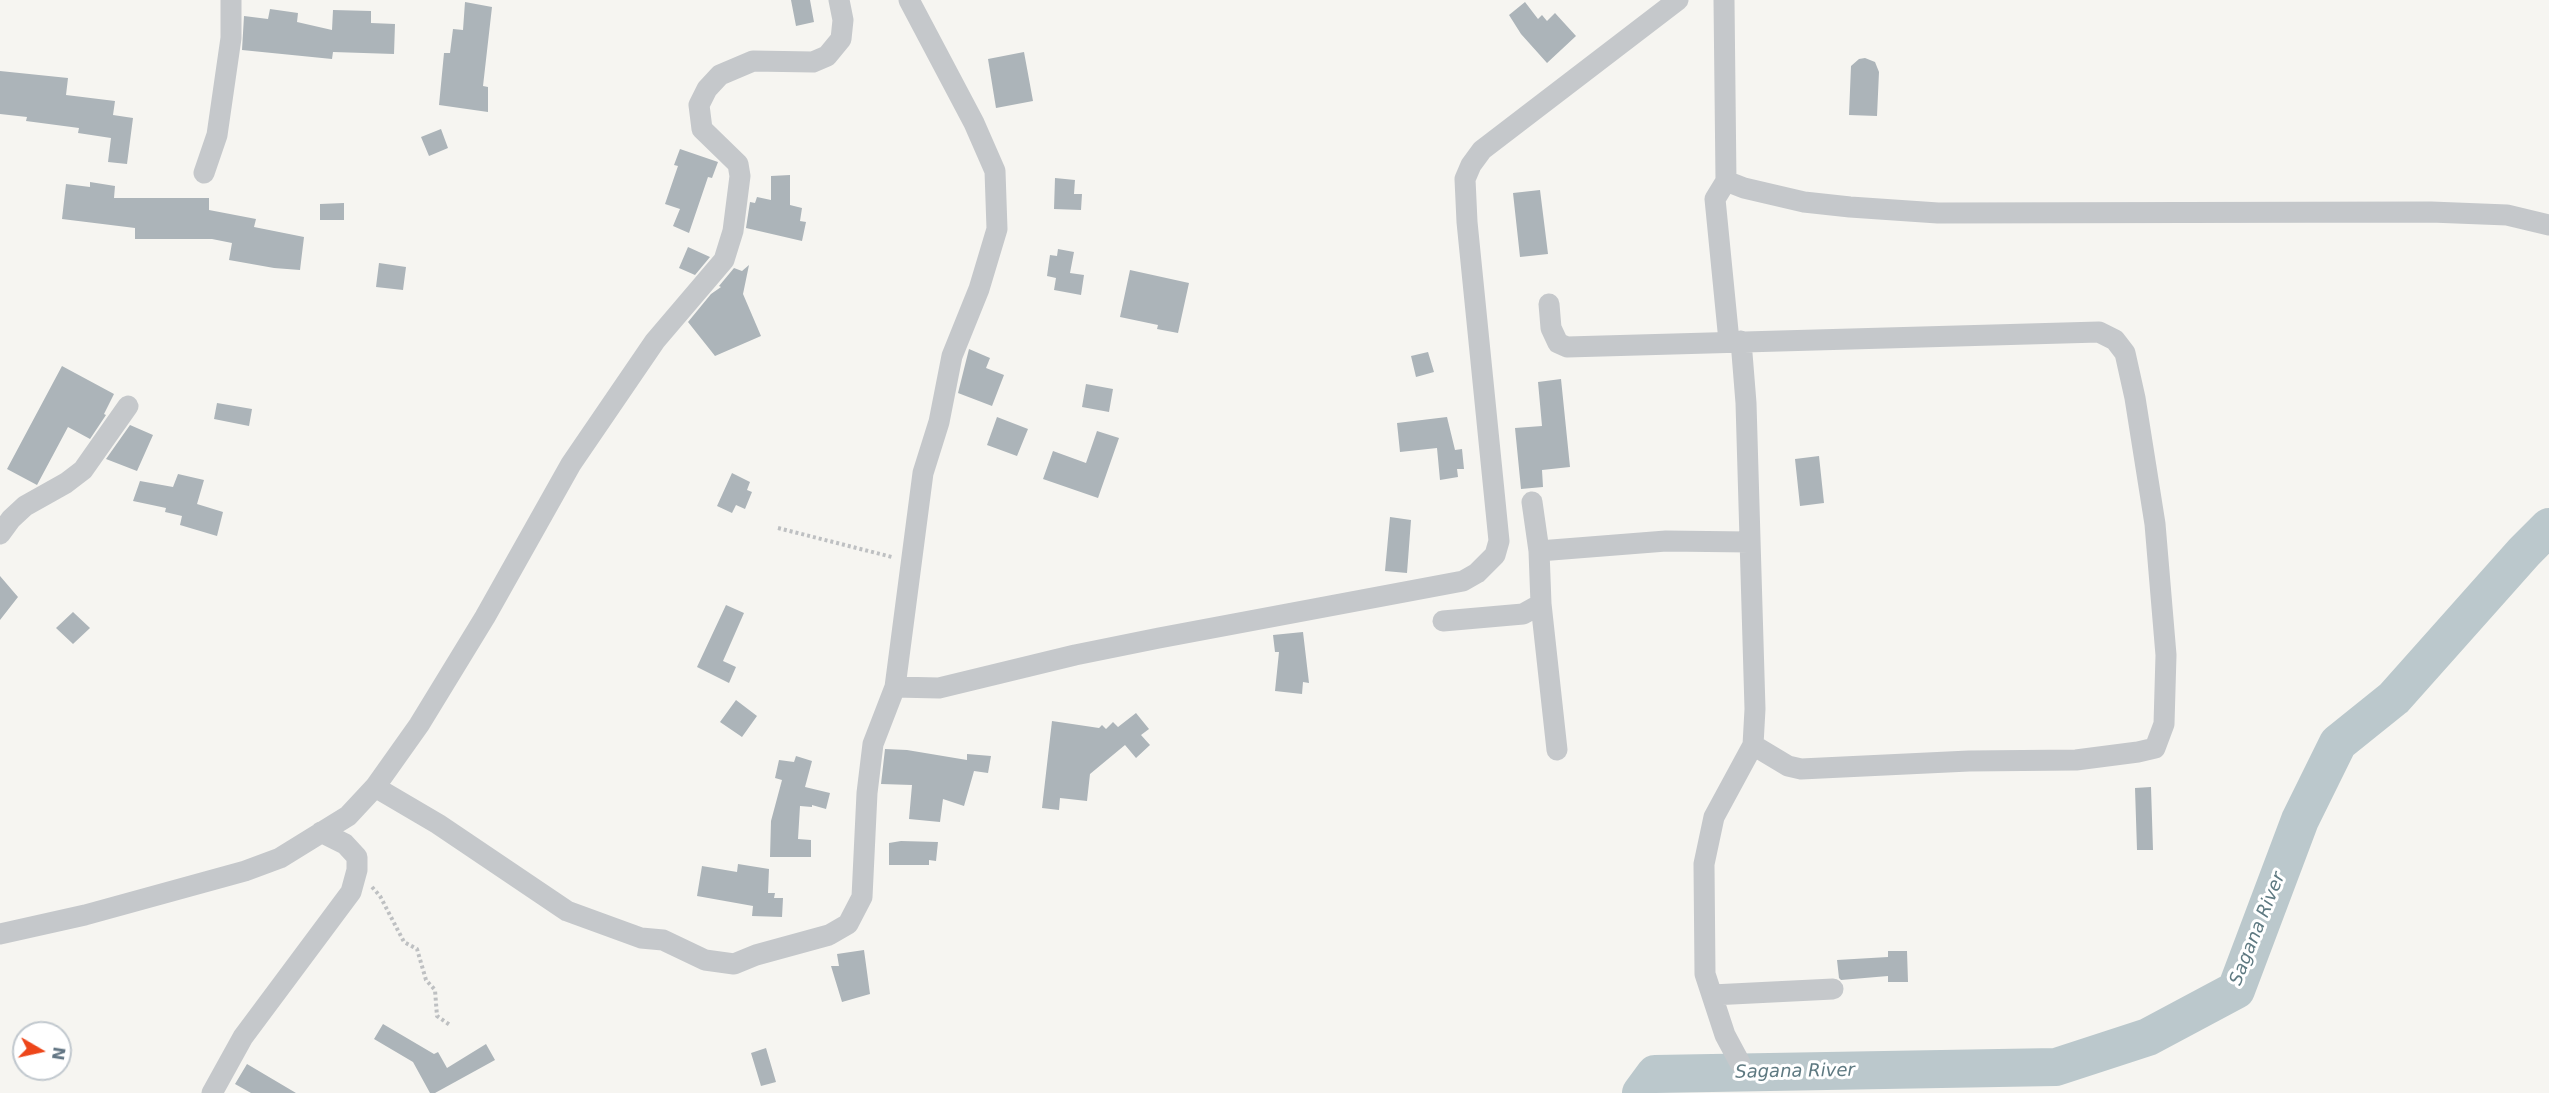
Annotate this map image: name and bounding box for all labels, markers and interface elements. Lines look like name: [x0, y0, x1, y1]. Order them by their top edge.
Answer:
water label: Sagana River: [2226, 869, 2290, 989]
north arrow: [12, 1021, 72, 1081]
text: N: [48, 1045, 69, 1062]
water label: Sagana River: [1735, 1060, 1855, 1084]

